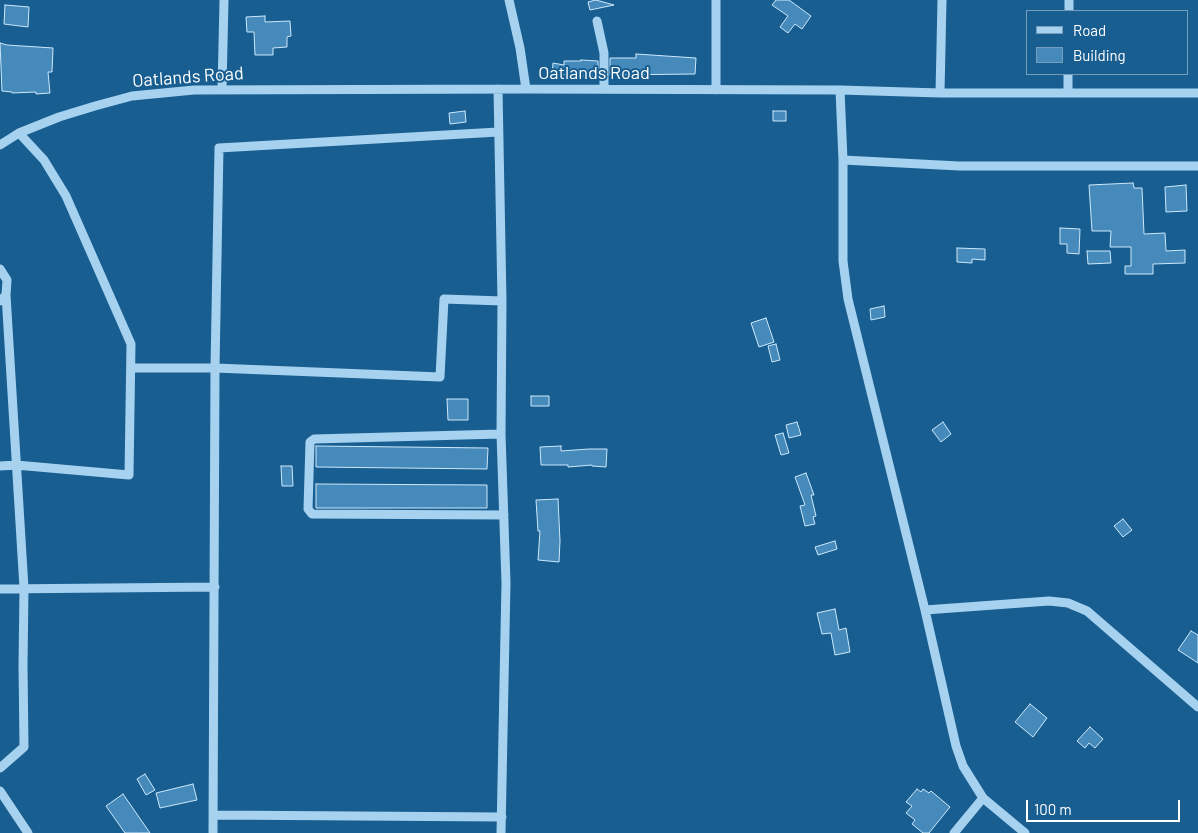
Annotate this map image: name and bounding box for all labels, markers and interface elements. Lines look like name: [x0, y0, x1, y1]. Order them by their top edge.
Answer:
legend: [1026, 10, 1188, 75]
text: Road: [1073, 21, 1106, 39]
text: Building: [1073, 46, 1126, 64]
street label: Oatlands Road: [132, 62, 244, 92]
street label: Oatlands Road: [538, 62, 650, 84]
scale bar: [1028, 790, 1182, 822]
text: 100 m: [1034, 800, 1072, 818]

